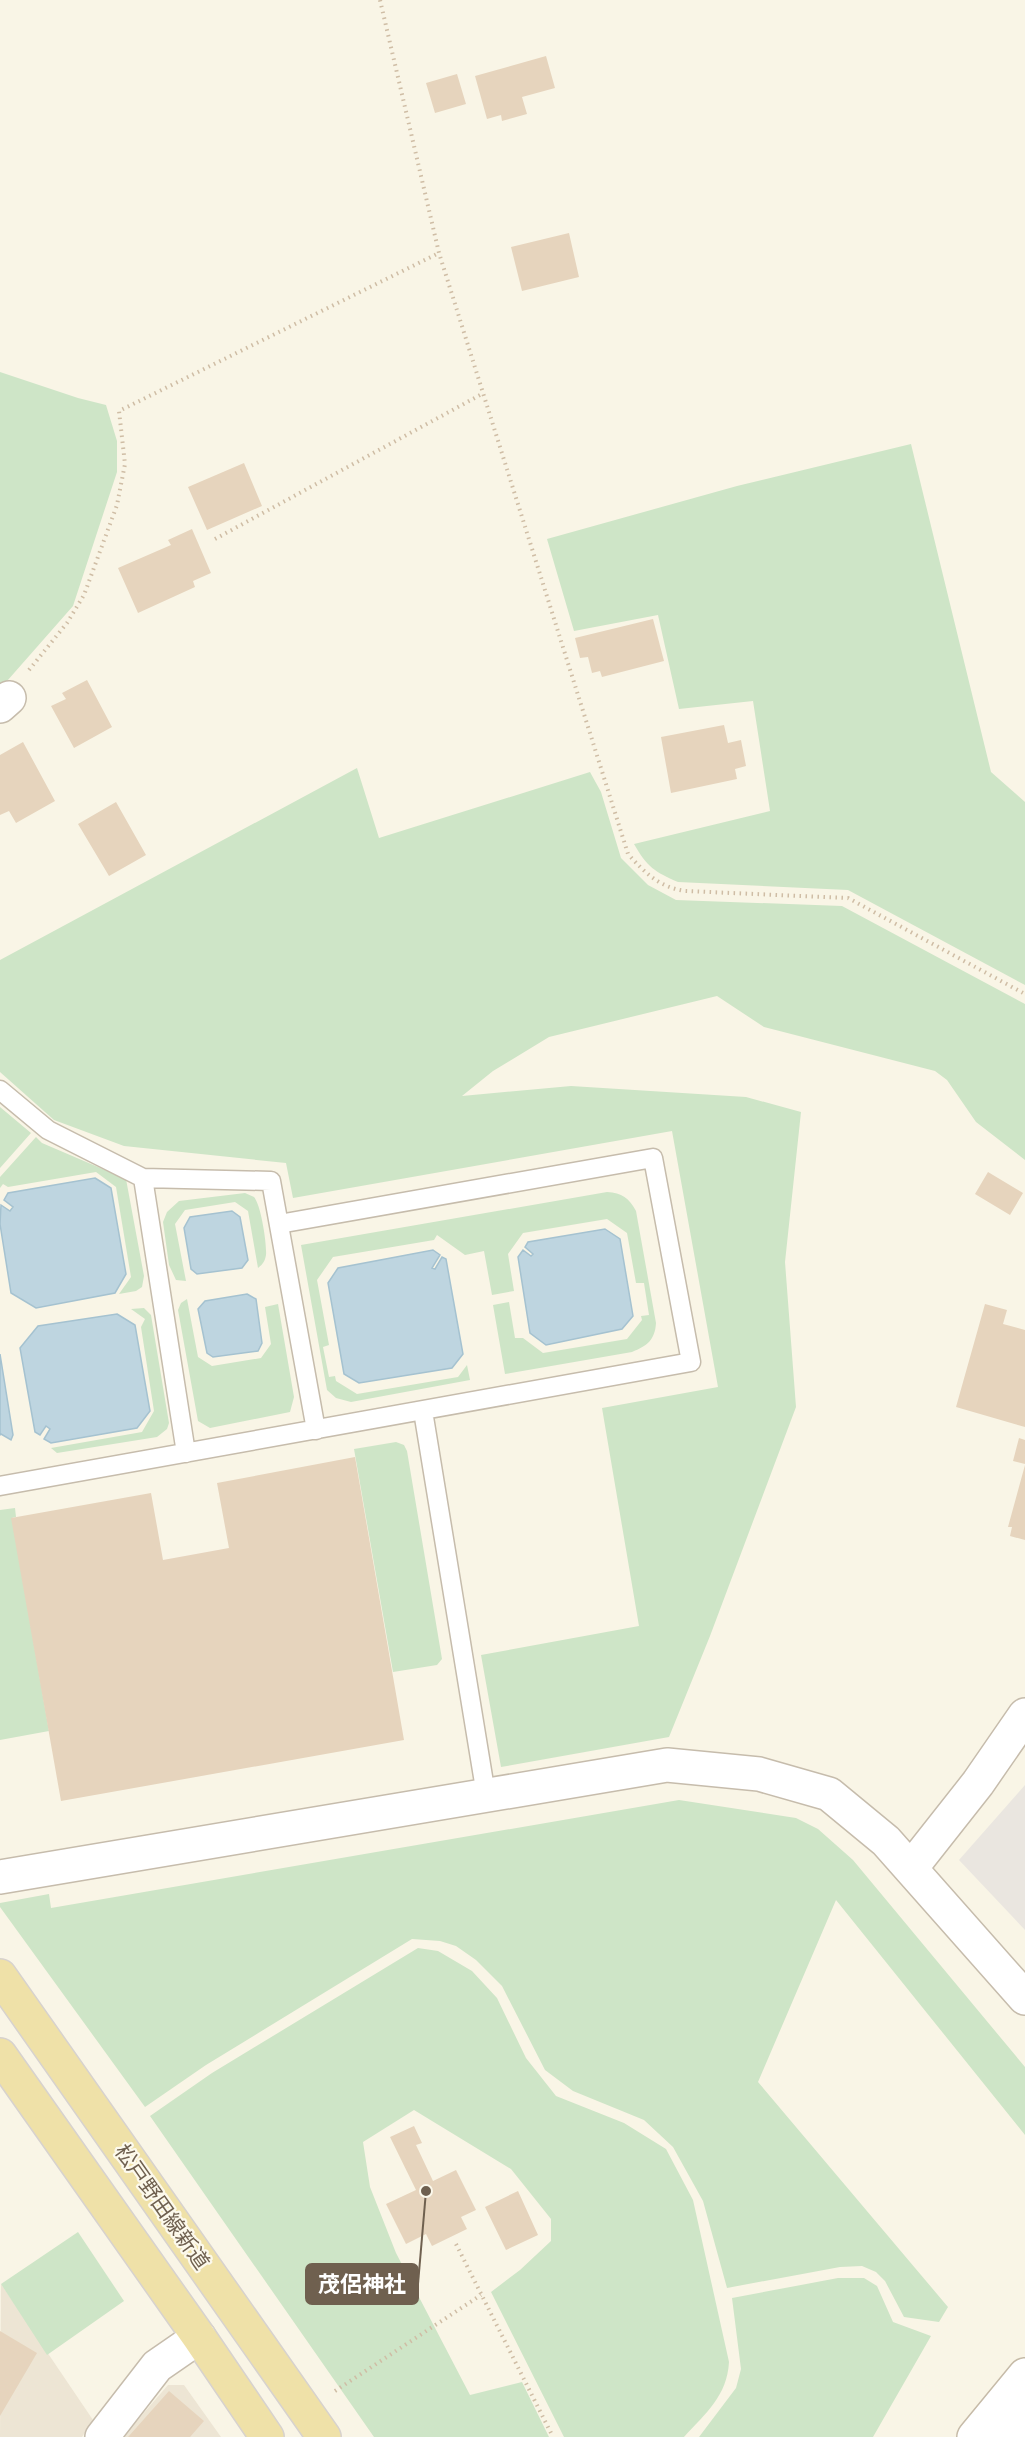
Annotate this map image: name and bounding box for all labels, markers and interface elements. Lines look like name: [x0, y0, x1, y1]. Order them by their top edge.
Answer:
street label: 松戸野田線新道: [109, 2138, 216, 2275]
callout: 茂侶神社: [306, 2264, 418, 2304]
text: 茂侶神社: [318, 2269, 406, 2298]

